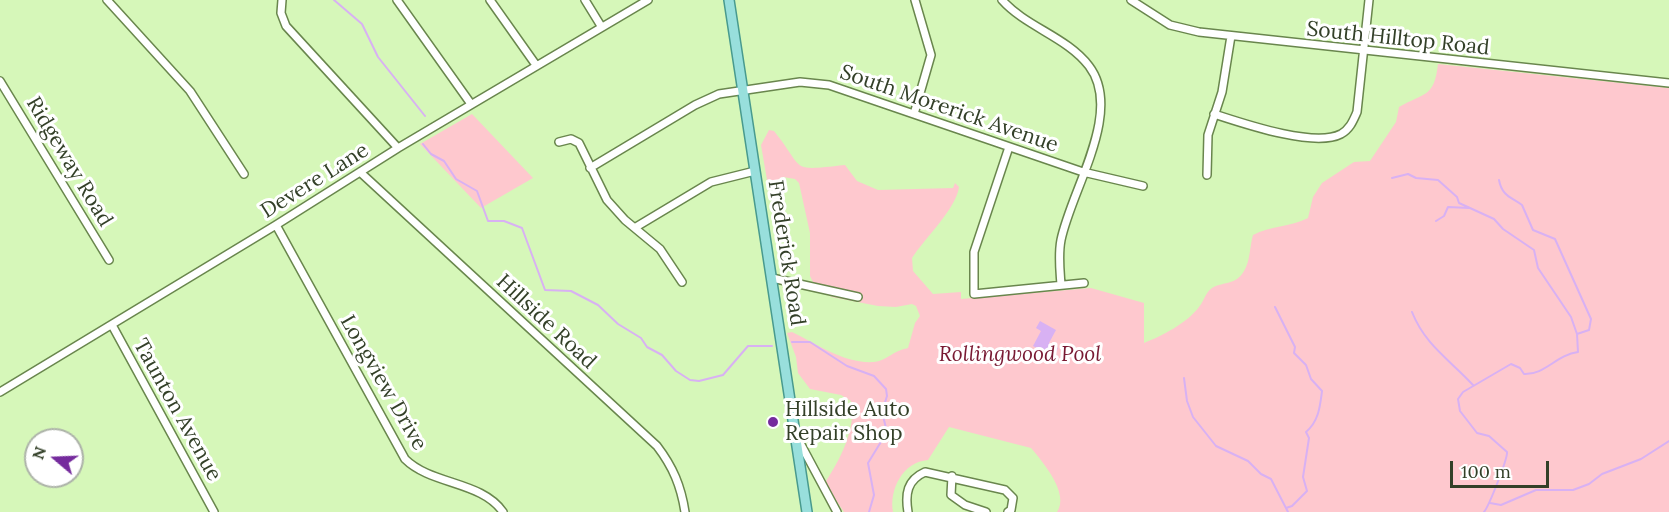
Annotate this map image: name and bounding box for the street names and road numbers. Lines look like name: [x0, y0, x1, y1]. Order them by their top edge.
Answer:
street label: South Hilltop Road: [1305, 17, 1491, 61]
street label: South Morerick Avenue: [837, 60, 1061, 158]
street label: Ridgeway Road: [20, 92, 118, 232]
street label: Devere Lane: [256, 138, 374, 224]
street label: Frederick Road: [762, 178, 810, 328]
street label: Hillside Road: [491, 269, 601, 375]
street label: Longview Drive: [334, 311, 432, 455]
street label: Taunton Avenue: [128, 334, 226, 486]

